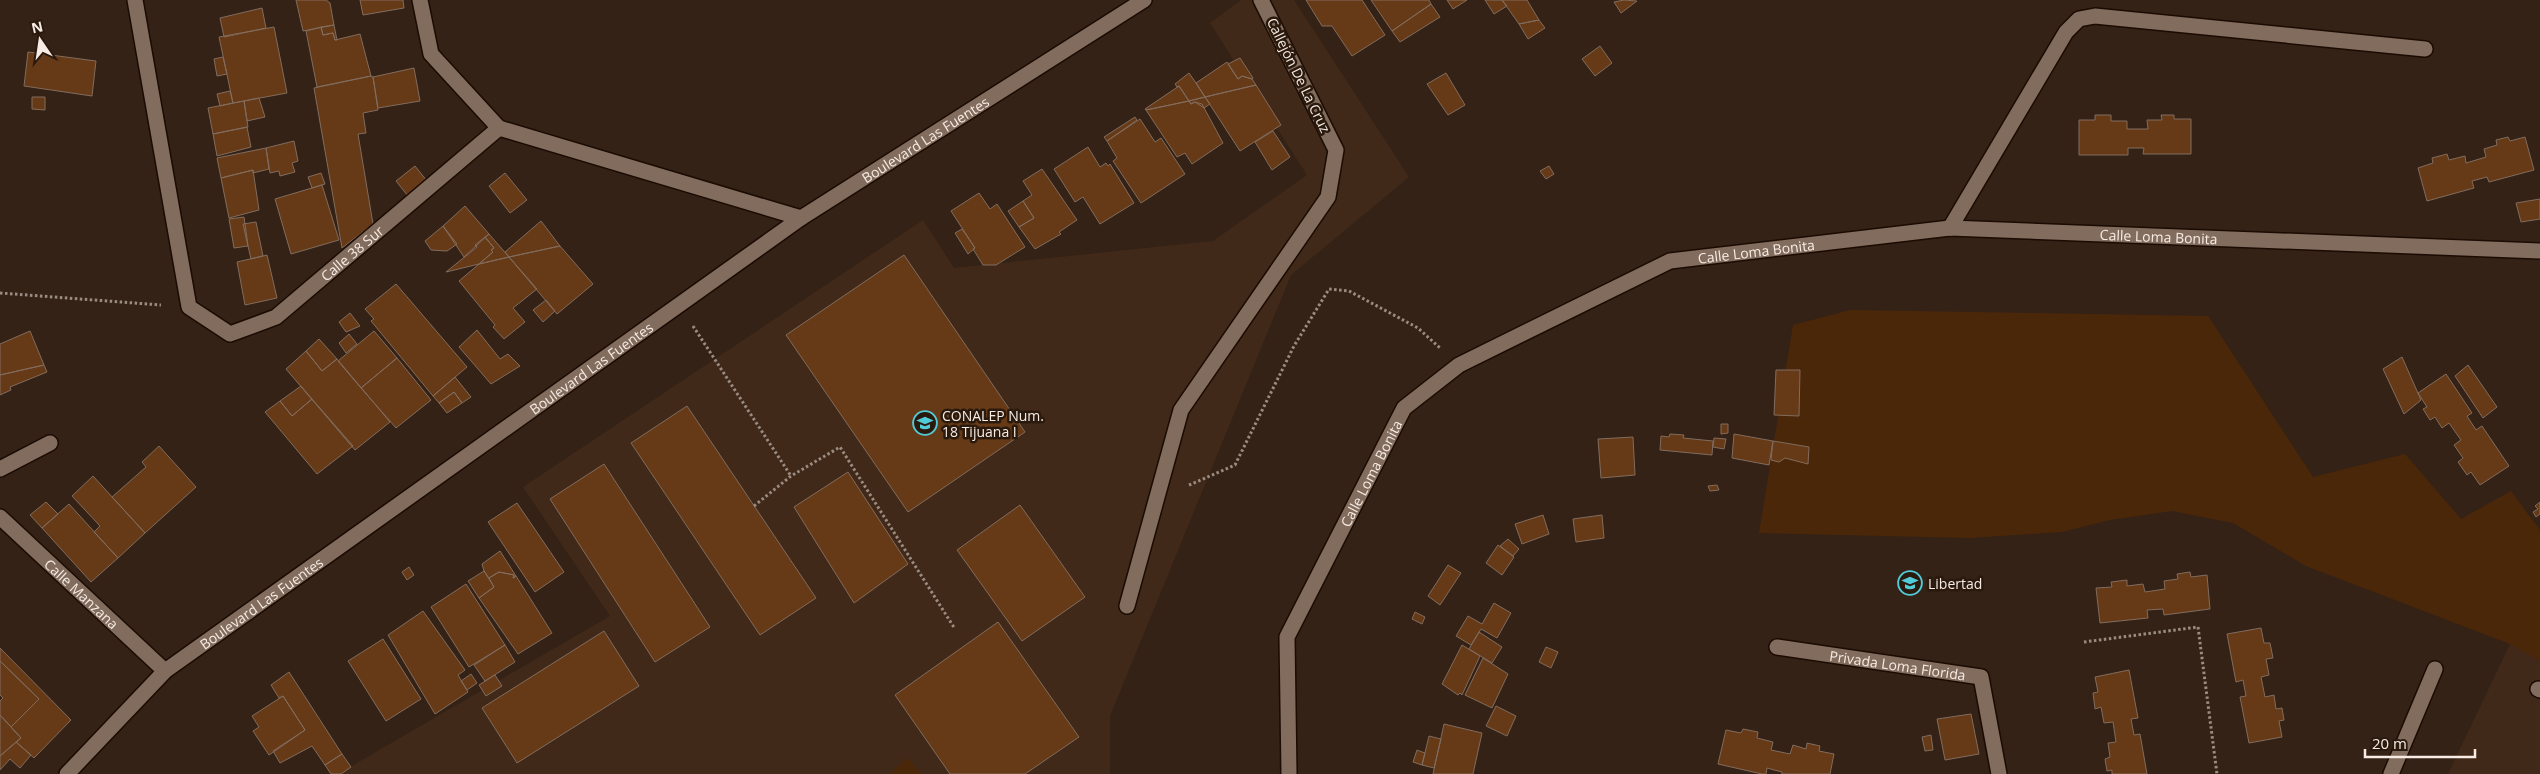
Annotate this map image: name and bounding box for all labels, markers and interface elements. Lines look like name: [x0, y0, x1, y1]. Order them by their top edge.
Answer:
street label: Callejón De La Cruz: [1263, 14, 1335, 136]
north arrow: [15, 15, 65, 65]
text: N: [29, 16, 45, 37]
street label: Boulevard Las Fuentes: [858, 91, 993, 187]
street label: Calle 38 Sur: [316, 221, 387, 285]
street label: Calle Loma Bonita: [2099, 224, 2218, 248]
street label: Calle Loma Bonita: [1697, 235, 1816, 267]
street label: Boulevard Las Fuentes: [525, 317, 657, 418]
place label: CONALEP Num. 18 Tijuana I: [942, 406, 1044, 441]
school or university icon: CONALEP Num. 18 Tijuana I: [912, 410, 938, 436]
street label: Calle Loma Bonita: [1335, 416, 1406, 530]
street label: Boulevard Las Fuentes: [195, 552, 327, 653]
street label: Calle Manzana: [41, 554, 123, 633]
school or university icon: Libertad: [1897, 570, 1923, 596]
place label: Libertad: [1928, 574, 1982, 593]
street label: Privada Loma Florida: [1828, 645, 1967, 684]
scale bar: [2365, 726, 2475, 758]
text: 20 m: [2372, 733, 2407, 753]

